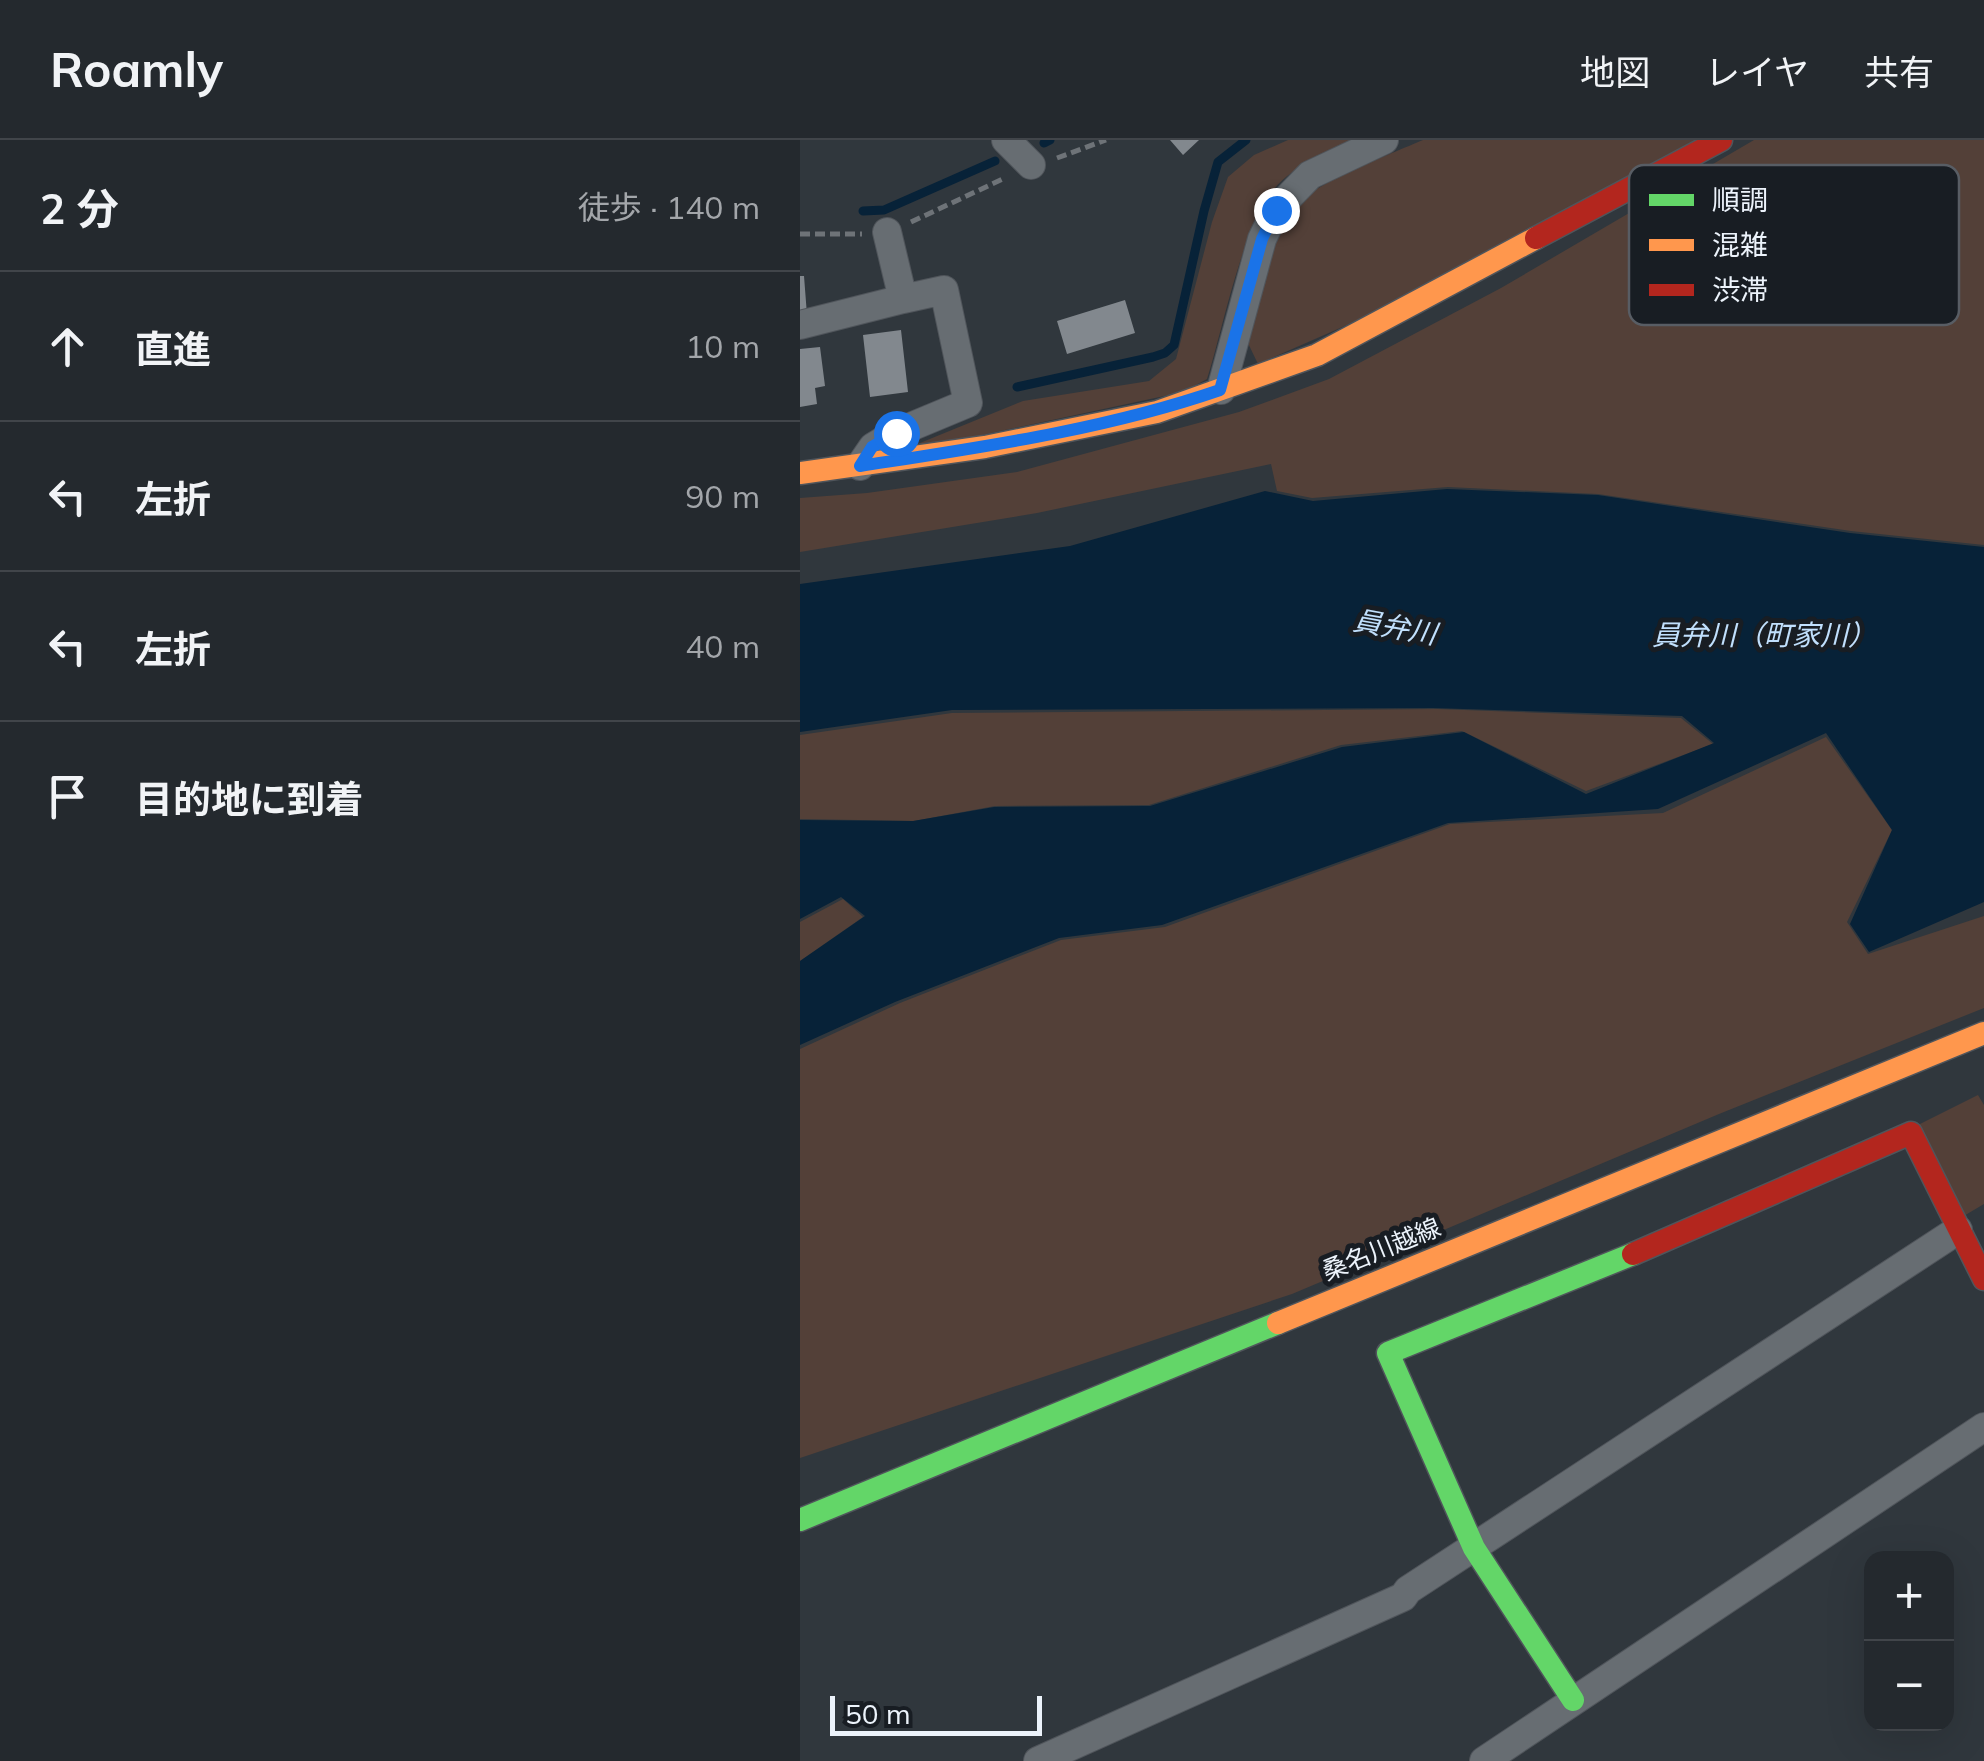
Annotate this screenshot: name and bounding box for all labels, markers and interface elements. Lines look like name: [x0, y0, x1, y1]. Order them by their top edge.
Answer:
text: Roamly: [50, 39, 223, 99]
text: 地図: [1580, 50, 1650, 94]
text: レイヤ: [1705, 50, 1809, 94]
text: 共有: [1864, 50, 1934, 94]
legend: [1629, 165, 1959, 325]
text: 2 分: [40, 182, 119, 235]
text: 順調: [1712, 182, 1768, 217]
text: 徒歩 · 140 m: [578, 187, 760, 227]
route end: [1254, 188, 1300, 234]
text: 混雑: [1712, 227, 1768, 262]
text: 渋滞: [1712, 272, 1768, 307]
icon: ahead: [40, 319, 95, 374]
text: 直進: [135, 325, 211, 373]
text: 10 m: [685, 326, 760, 366]
route start: [874, 411, 920, 457]
icon: left: [40, 469, 95, 524]
text: 左折: [135, 475, 211, 523]
text: 90 m: [685, 476, 760, 516]
water label: 員弁川: [1351, 602, 1442, 652]
water label: 員弁川（町家川）: [1652, 617, 1876, 652]
icon: left: [40, 619, 95, 674]
text: 左折: [135, 625, 211, 673]
text: 40 m: [685, 626, 760, 666]
icon: arrive: [40, 769, 95, 824]
text: 目的地に到着: [135, 775, 363, 823]
street label: 桑名川越線: [1317, 1211, 1445, 1286]
map controls: [1864, 1551, 1954, 1731]
button: +: [1864, 1551, 1954, 1641]
button: −: [1864, 1641, 1954, 1731]
scale bar: [830, 1691, 1042, 1736]
text: 50 m: [845, 1696, 911, 1731]

